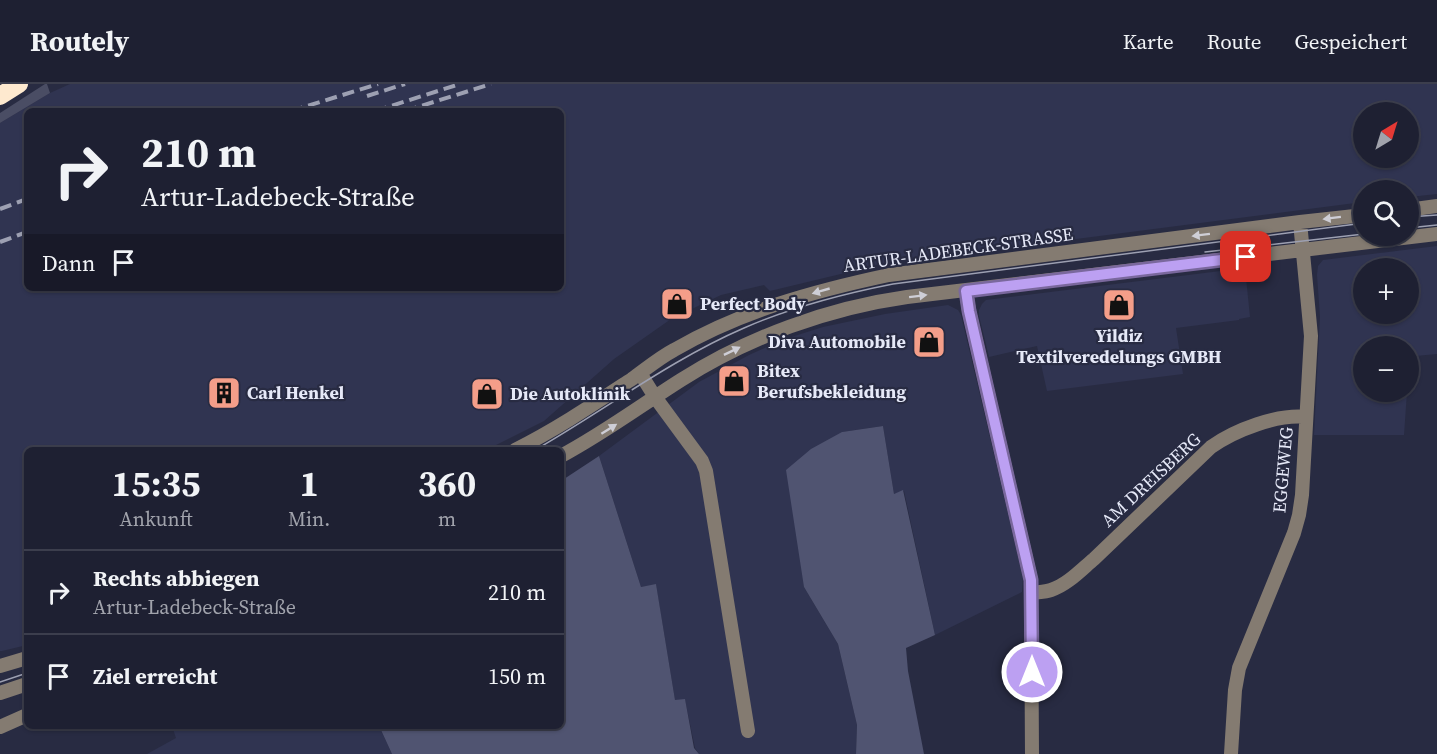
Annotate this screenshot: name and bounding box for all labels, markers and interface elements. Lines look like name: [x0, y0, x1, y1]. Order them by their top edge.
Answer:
text: Routely: [30, 22, 129, 60]
text: Karte: [1123, 27, 1174, 56]
text: Route: [1207, 27, 1261, 56]
text: Gespeichert: [1294, 27, 1407, 56]
north arrow: [1353, 102, 1419, 168]
map controls: [1353, 102, 1419, 402]
text: 210 m: [141, 123, 256, 181]
icon: right: [42, 132, 120, 210]
text: Artur-Ladebeck-Straße: [141, 178, 415, 215]
button: search: [1353, 180, 1419, 246]
one-way arrow: [1322, 214, 1341, 223]
street label: ARTUR-LADEBECK-STRASSE: [841, 221, 1075, 278]
one-way arrow: [1191, 230, 1210, 239]
pin: [1220, 231, 1271, 282]
icon: arrive: [1229, 240, 1262, 273]
icon: arrive: [107, 246, 140, 279]
text: Dann: [42, 248, 95, 278]
button: +: [1353, 258, 1419, 324]
shop icon: Perfect Body: [659, 286, 695, 322]
one-way arrow: [812, 287, 830, 296]
shop icon: Yildiz Textilveredelungs GMBH: [1101, 287, 1137, 323]
place label: Perfect Body: [700, 291, 806, 316]
one-way arrow: [909, 291, 928, 301]
place label: Yildiz Textilveredelungs GMBH: [1016, 323, 1222, 369]
shop icon: Diva Automobile: [911, 324, 947, 360]
place label: Diva Automobile: [768, 329, 906, 354]
button: −: [1353, 336, 1419, 402]
one-way arrow: [724, 347, 741, 356]
place label: Bitex Berufsbekleidung: [757, 358, 906, 404]
shop icon: Bitex Berufsbekleidung: [716, 363, 752, 399]
building icon: Carl Henkel: [206, 375, 242, 411]
shop icon: Die Autoklinik: [469, 376, 505, 412]
place label: Carl Henkel: [247, 380, 345, 405]
place label: Die Autoklinik: [510, 381, 631, 406]
one-way arrow: [601, 423, 617, 434]
street label: EGGEWEG: [1266, 426, 1299, 514]
street label: AM DREISBERG: [1095, 427, 1206, 532]
text: 15:35: [112, 459, 200, 508]
text: 1: [299, 459, 319, 508]
text: 360: [418, 459, 476, 508]
text: Ankunft: [120, 505, 193, 533]
text: Min.: [288, 505, 330, 533]
text: m: [438, 505, 456, 533]
text: Rechts abbiegen: [93, 563, 260, 593]
icon: right: [42, 576, 75, 609]
text: 210 m: [488, 577, 546, 607]
text: Artur-Ladebeck-Straße: [93, 593, 296, 621]
position arrow: [1000, 640, 1064, 704]
icon: arrive: [42, 660, 75, 693]
text: Ziel erreicht: [93, 661, 217, 691]
text: 150 m: [488, 661, 546, 691]

